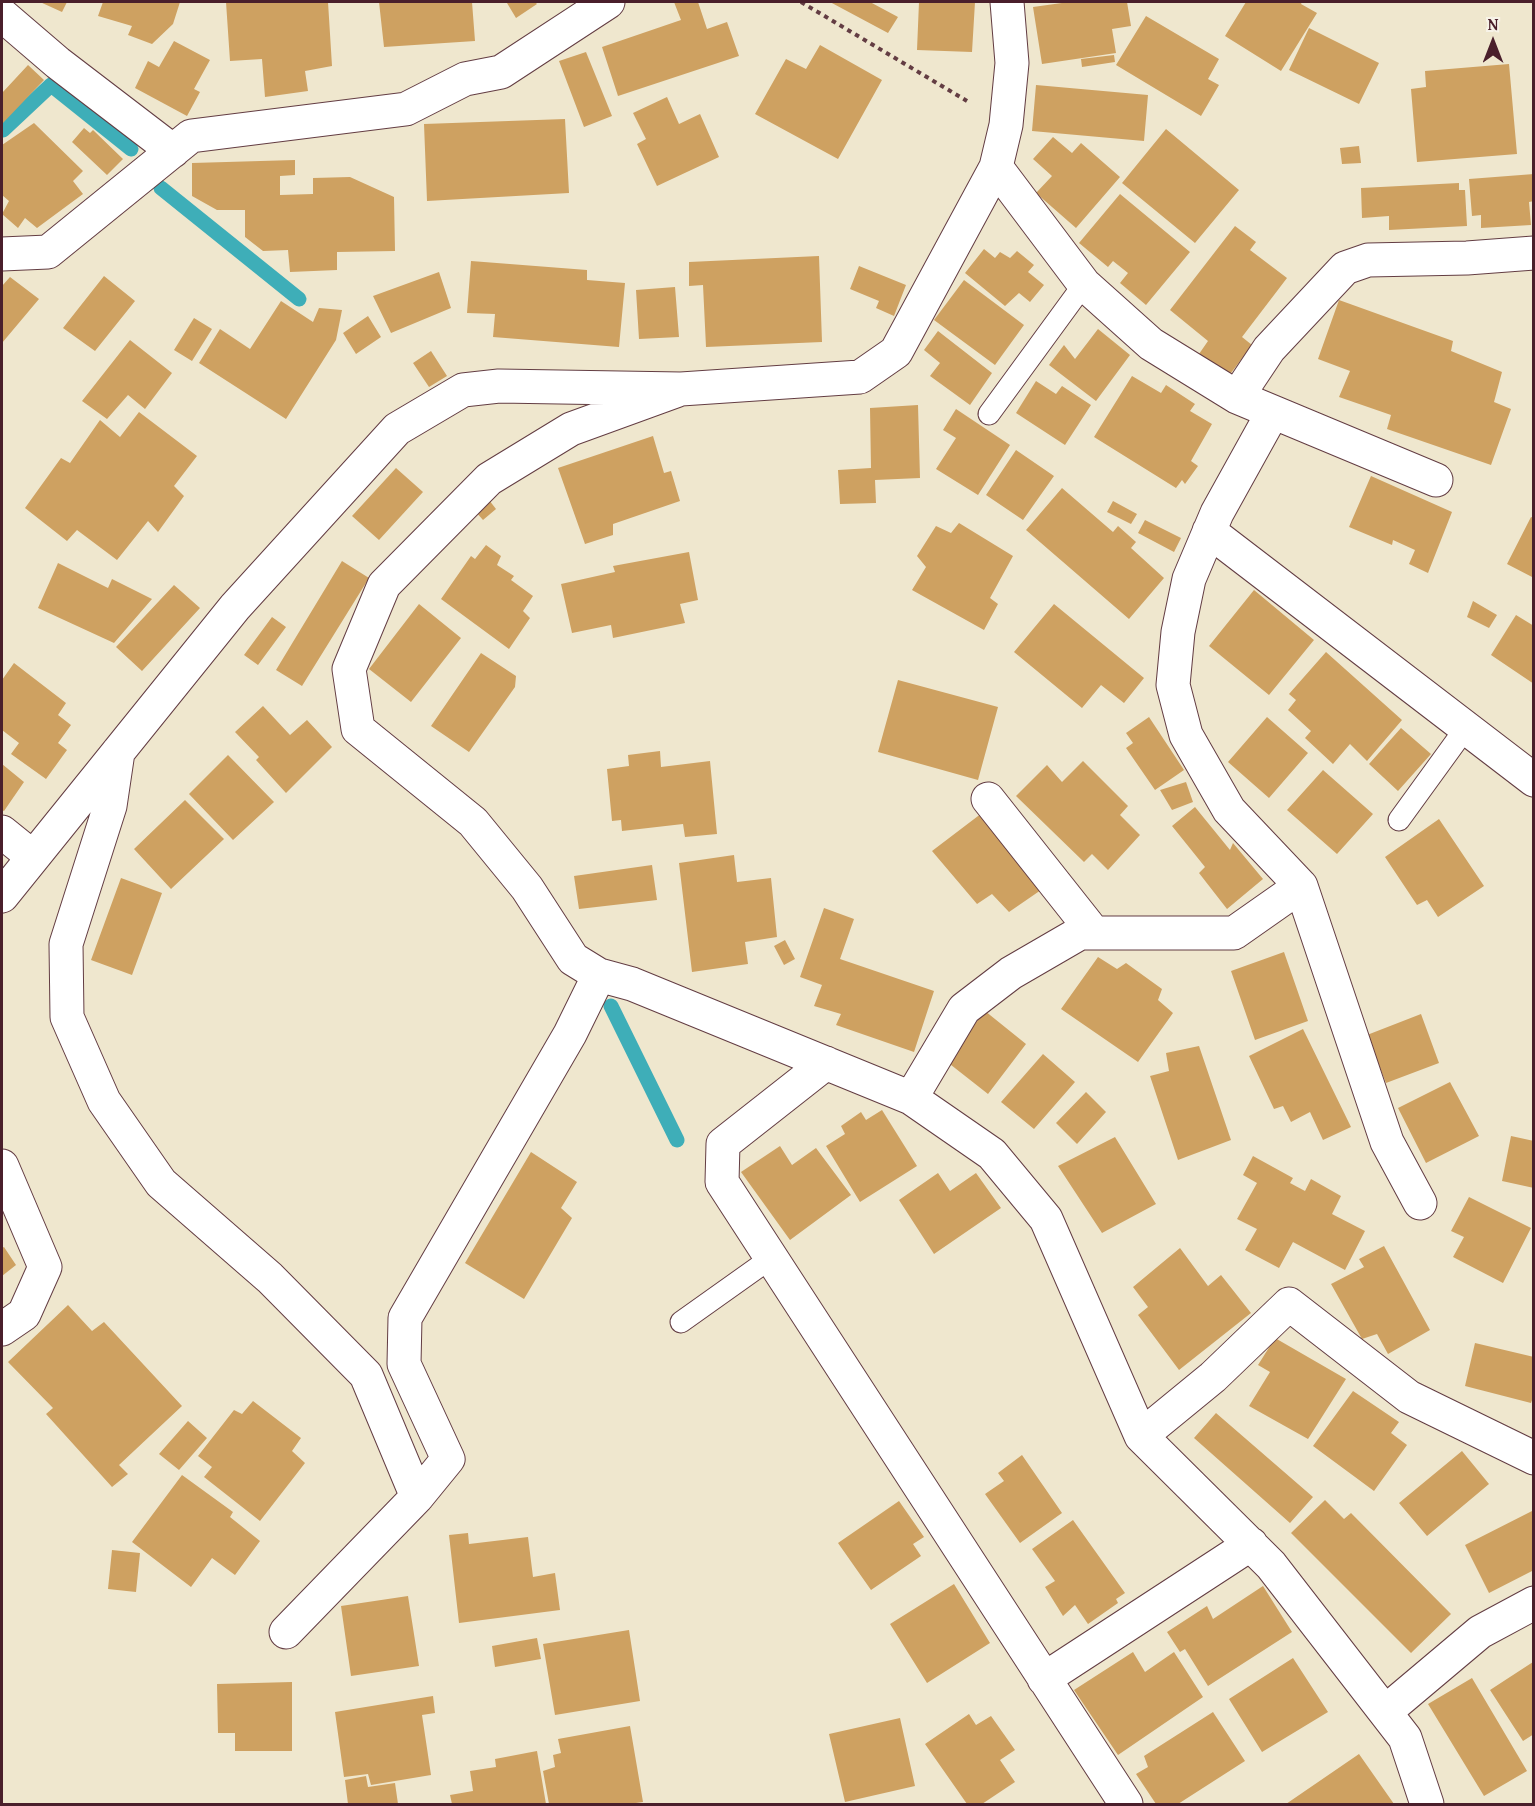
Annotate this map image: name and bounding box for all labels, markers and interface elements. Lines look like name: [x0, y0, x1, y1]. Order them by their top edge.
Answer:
north arrow: [1463, 12, 1523, 72]
text: N: [1488, 12, 1498, 36]

